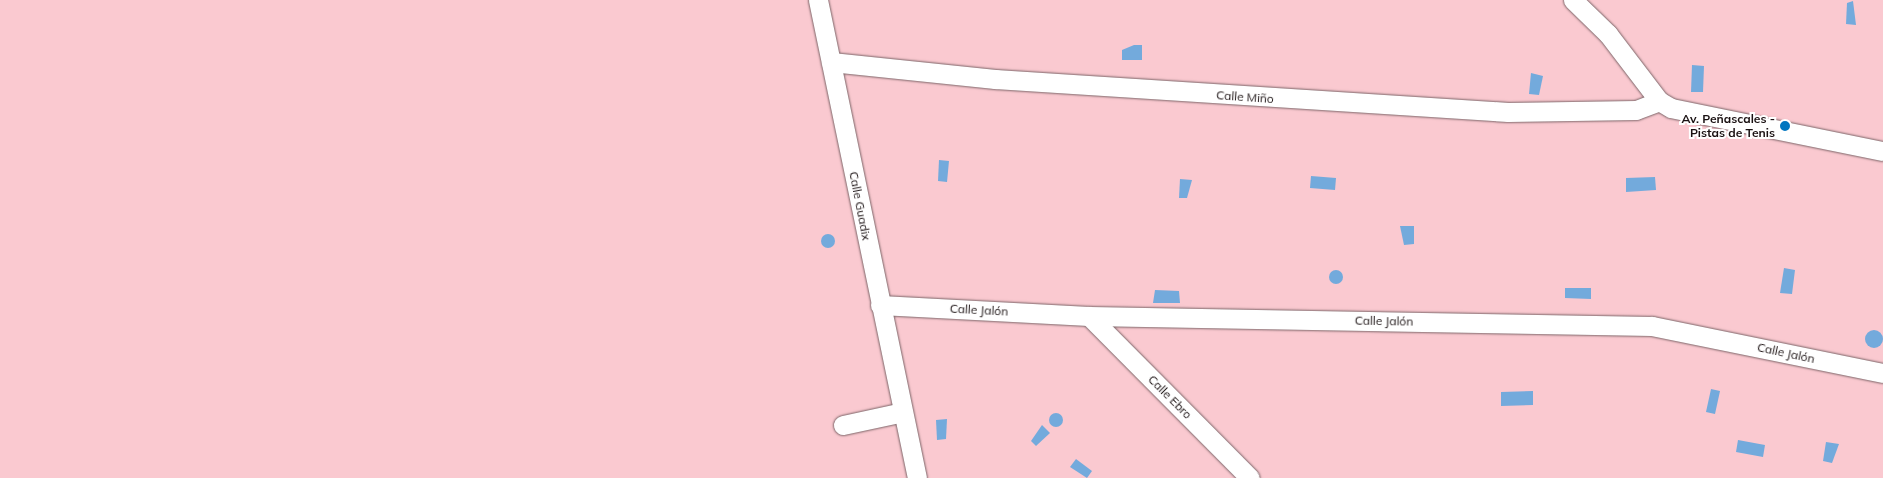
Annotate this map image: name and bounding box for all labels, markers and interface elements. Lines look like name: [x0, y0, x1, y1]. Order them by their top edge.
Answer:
street label: Calle Miño: [1216, 88, 1274, 106]
place label: Av. Peñascales - Pistas de Tenis: [1681, 112, 1775, 140]
marker: Av. Peñascales - Pistas de Tenis: [1779, 120, 1791, 132]
street label: Calle Guadix: [846, 170, 874, 242]
street label: Calle Jalón: [949, 301, 1009, 319]
street label: Calle Jalón: [1355, 313, 1413, 329]
street label: Calle Jalón: [1756, 340, 1816, 366]
street label: Calle Ebro: [1145, 372, 1195, 422]

